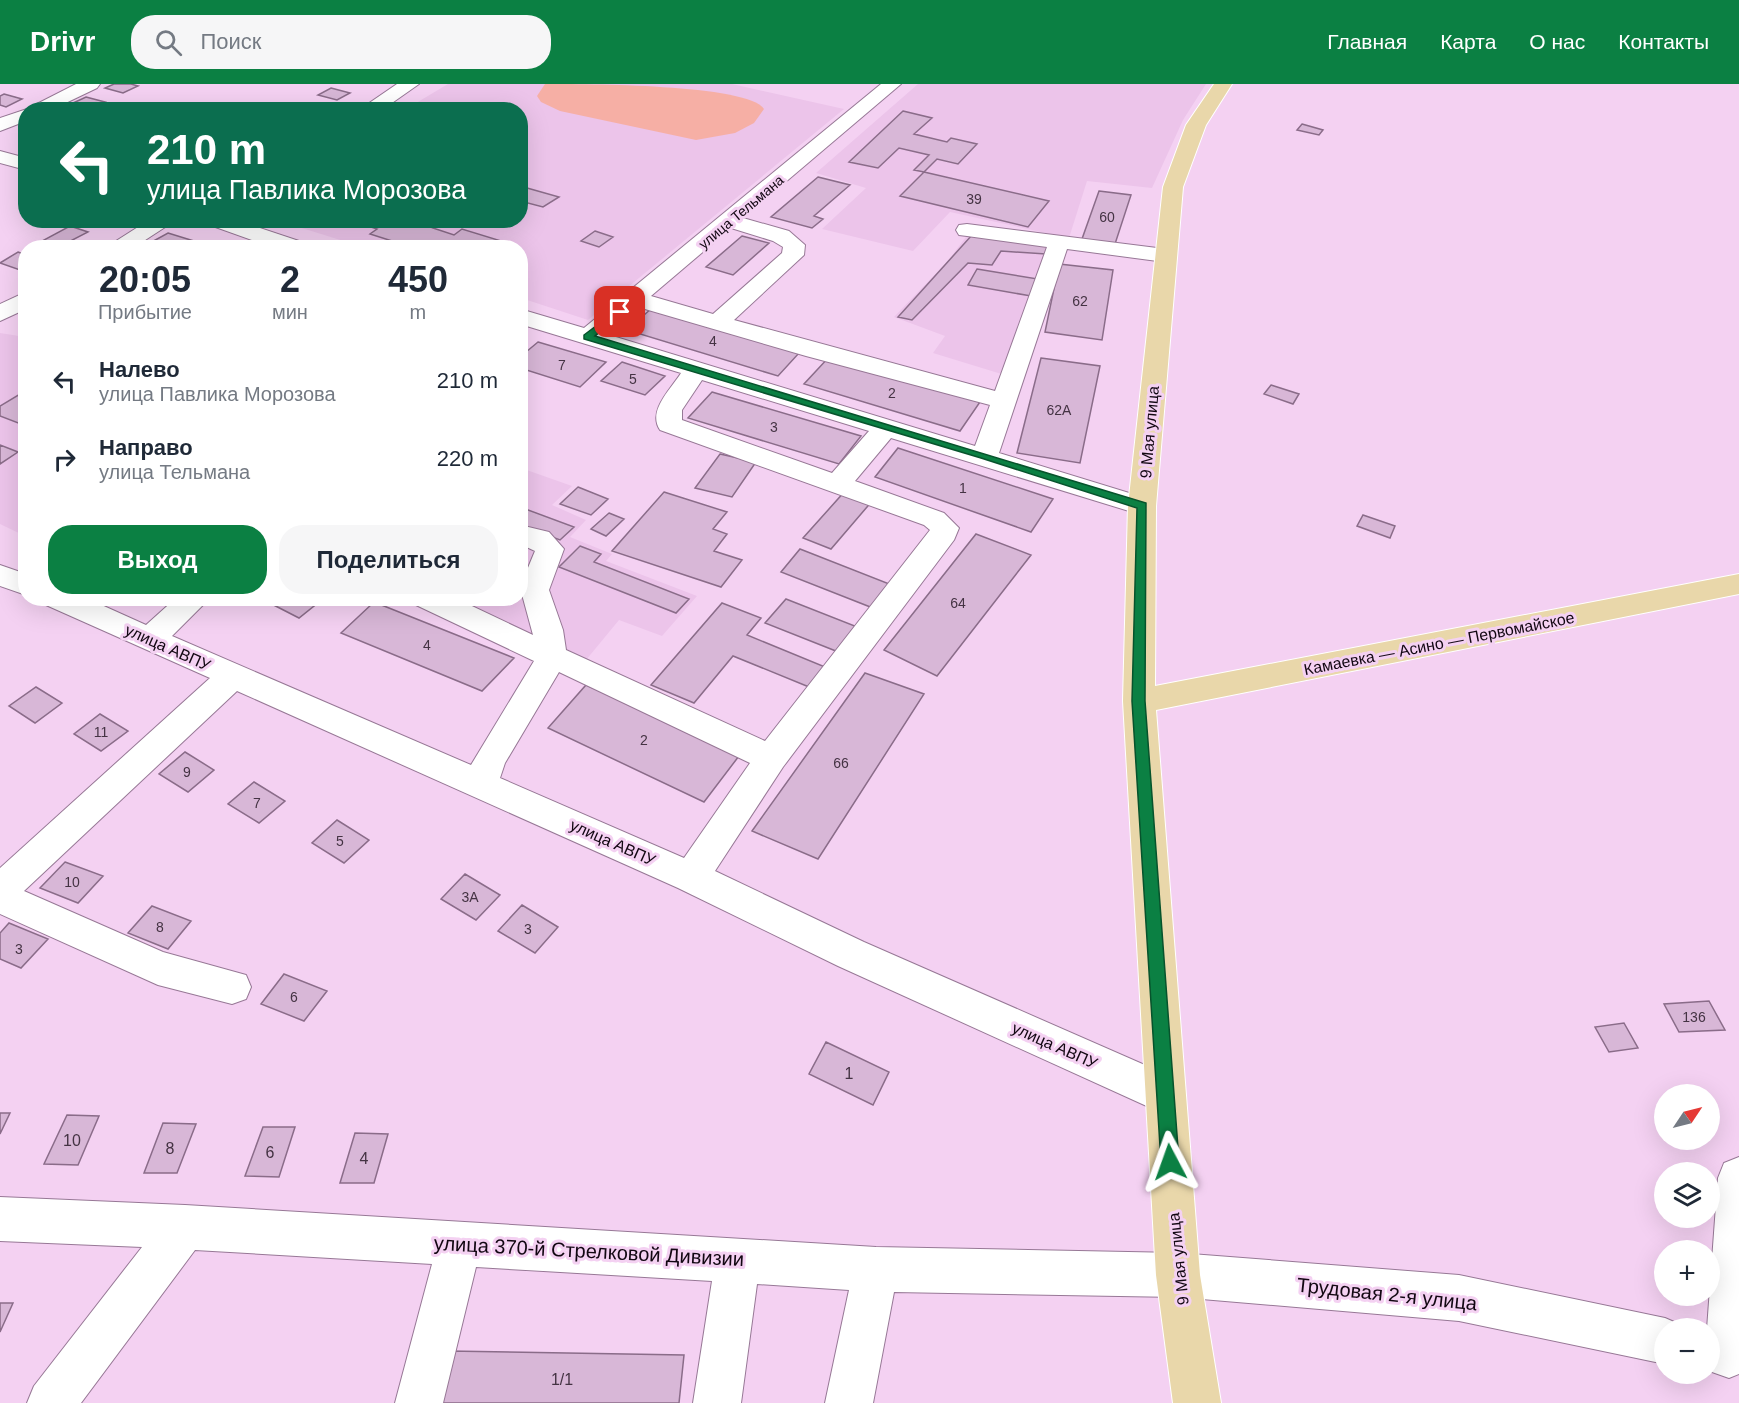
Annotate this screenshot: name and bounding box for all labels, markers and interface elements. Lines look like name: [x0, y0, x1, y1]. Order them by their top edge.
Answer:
search box: [131, 15, 551, 69]
text: Drivr: [30, 26, 95, 57]
icon: search: [152, 26, 185, 59]
text: Поиск: [200, 29, 261, 54]
text: Главная: [1327, 30, 1407, 53]
text: Карта: [1440, 30, 1496, 53]
text: О нас: [1529, 30, 1585, 53]
text: Контакты: [1618, 30, 1709, 53]
icon: left: [48, 126, 126, 204]
text: 210 m: [147, 126, 266, 173]
street label: улица Тельмана: [695, 172, 787, 252]
text: улица Павлика Морозова: [147, 175, 466, 205]
house number: 39: [966, 191, 982, 207]
house number: 60: [1099, 209, 1115, 225]
text: 20:05: [99, 259, 191, 300]
text: 2: [280, 259, 300, 300]
text: 450: [388, 259, 448, 300]
pin: [594, 286, 645, 337]
house number: 62: [1072, 293, 1088, 309]
icon: arrive: [603, 295, 636, 328]
text: Прибытие: [98, 301, 192, 323]
text: мин: [272, 301, 308, 323]
text: m: [410, 301, 426, 323]
house number: 4: [709, 333, 717, 349]
text: Налево: [99, 357, 180, 382]
house number: 7: [558, 357, 566, 373]
icon: left: [48, 365, 81, 398]
text: 210 m: [437, 368, 498, 393]
house number: 5: [629, 371, 637, 387]
text: улица Павлика Морозова: [99, 383, 336, 405]
house number: 2: [888, 385, 896, 401]
street label: 9 Мая улица: [1137, 385, 1162, 479]
house number: 62А: [1047, 402, 1072, 418]
house number: 3: [770, 419, 778, 435]
text: Направо: [99, 435, 193, 460]
icon: right: [48, 443, 81, 476]
text: 220 m: [437, 446, 498, 471]
text: улица Тельмана: [99, 461, 250, 483]
house number: 1: [959, 480, 967, 496]
button: Выход: [48, 525, 267, 594]
button: Поделиться: [279, 525, 498, 594]
house number: 64: [950, 595, 966, 611]
street label: Камаевка — Асино — Первомайское: [1302, 609, 1576, 678]
street label: улица АВПУ: [123, 621, 214, 674]
house number: 4: [423, 637, 431, 653]
house number: 11: [94, 724, 108, 740]
house number: 2: [640, 732, 648, 748]
house number: 66: [833, 755, 849, 771]
house number: 9: [183, 764, 191, 780]
house number: 7: [253, 795, 261, 811]
street label: улица АВПУ: [568, 816, 659, 869]
house number: 5: [336, 833, 344, 849]
house number: 10: [64, 874, 80, 890]
house number: 3А: [461, 889, 479, 905]
house number: 8: [156, 919, 164, 935]
house number: 3: [524, 921, 532, 937]
house number: 3: [15, 941, 23, 957]
house number: 6: [290, 989, 298, 1005]
house number: 136: [1682, 1009, 1706, 1025]
street label: улица АВПУ: [1010, 1019, 1101, 1072]
house number: 1: [845, 1065, 854, 1082]
north arrow: [1654, 1084, 1720, 1150]
map controls: [1654, 1084, 1720, 1384]
position arrow: [1138, 1130, 1202, 1194]
house number: 10: [63, 1132, 81, 1149]
house number: 8: [166, 1140, 175, 1157]
house number: 6: [266, 1144, 275, 1161]
house number: 4: [360, 1150, 369, 1167]
button: layers: [1654, 1162, 1720, 1228]
street label: 9 Мая улица: [1165, 1212, 1192, 1306]
street label: улица 370-й Стрелковой Дивизии: [433, 1232, 745, 1270]
button: +: [1654, 1240, 1720, 1306]
street label: Трудовая 2-я улица: [1296, 1274, 1479, 1315]
button: −: [1654, 1318, 1720, 1384]
house number: 1/1: [551, 1371, 573, 1388]

